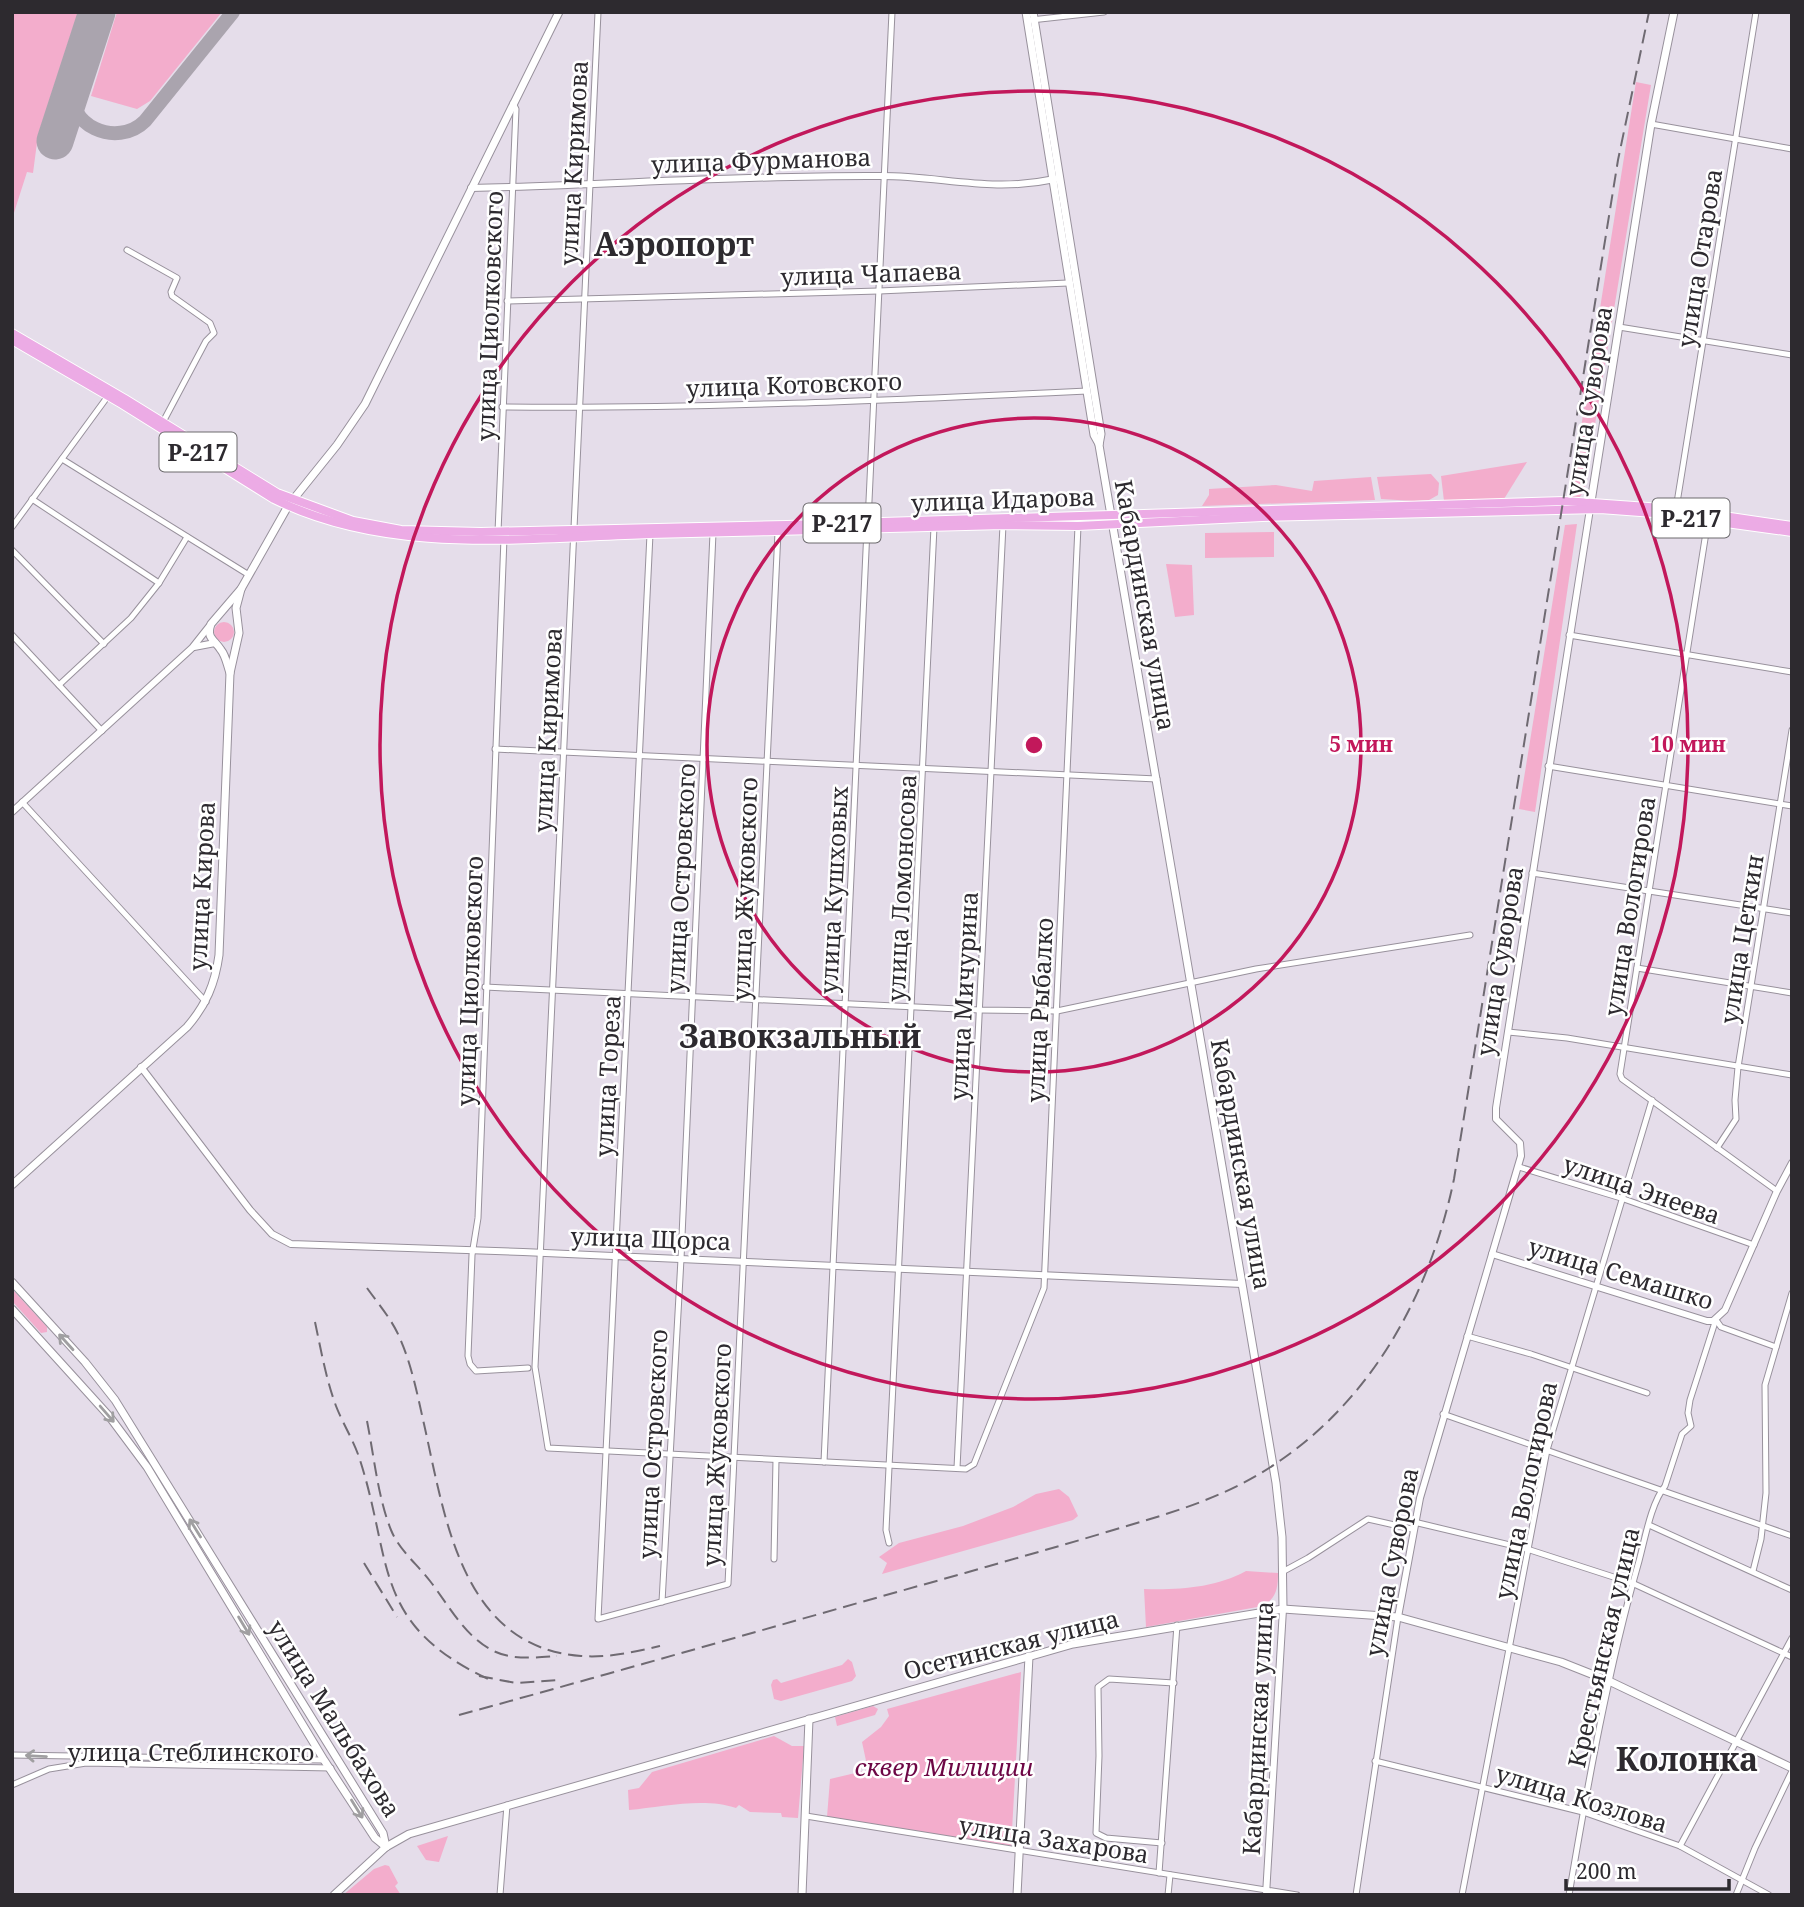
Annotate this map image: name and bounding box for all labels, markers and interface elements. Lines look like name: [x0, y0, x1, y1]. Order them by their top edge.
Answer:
street label: улица Киримова: [551, 60, 595, 266]
street label: улица Фурманова: [650, 140, 872, 180]
street label: улица Отарова: [1669, 166, 1729, 350]
street label: улица Циолковского: [468, 190, 510, 442]
district label: Аэропорт: [594, 222, 754, 265]
street label: улица Чапаева: [780, 253, 962, 293]
street label: улица Суворова: [1557, 304, 1619, 498]
street label: улица Котовского: [685, 364, 903, 404]
road number: Р-217: [160, 432, 236, 472]
street label: Кабардинская улица: [1108, 477, 1184, 733]
street label: улица Идарова: [910, 479, 1096, 519]
road number: Р-217: [1652, 498, 1730, 538]
road number: Р-217: [804, 503, 880, 542]
street label: улица Киримова: [525, 627, 569, 833]
text: 5 мин: [1329, 730, 1393, 758]
text: 10 мин: [1650, 730, 1726, 758]
centre of rings: [1022, 733, 1046, 757]
street label: улица Островского: [657, 762, 703, 994]
street label: улица Ломоносова: [879, 773, 923, 1003]
street label: улица Жуковского: [724, 776, 764, 1002]
street label: улица Кушховых: [811, 785, 855, 995]
street label: улица Вологирова: [1595, 794, 1663, 1018]
street label: улица Кирова: [180, 800, 222, 972]
street label: улица Цеткин: [1711, 852, 1771, 1026]
street label: улица Циолковского: [448, 855, 490, 1107]
street label: улица Суворова: [1468, 864, 1530, 1058]
street label: улица Мичурина: [941, 891, 985, 1101]
street label: улица Рыбалко: [1018, 917, 1060, 1103]
street label: улица Тореза: [586, 994, 628, 1158]
district label: Завокзальный: [679, 1014, 921, 1057]
street label: Кабардинская улица: [1204, 1036, 1280, 1292]
street label: улица Энеева: [1559, 1147, 1725, 1231]
street label: улица Щорса: [570, 1219, 732, 1257]
street label: улица Семашко: [1524, 1229, 1718, 1317]
street label: улица Островского: [629, 1328, 675, 1560]
one-way arrow: [58, 1333, 74, 1351]
street label: улица Жуковского: [694, 1342, 738, 1568]
street label: улица Вологирова: [1486, 1378, 1564, 1602]
one-way arrow: [99, 1405, 115, 1423]
street label: улица Суворова: [1356, 1465, 1426, 1659]
one-way arrow: [188, 1519, 202, 1539]
street label: Крестьянская улица: [1559, 1523, 1647, 1771]
street label: Кабардинская улица: [1234, 1600, 1280, 1856]
street label: Осетинская улица: [900, 1601, 1122, 1687]
street label: улица Мальбахова: [261, 1613, 409, 1823]
one-way arrow: [237, 1615, 251, 1635]
street label: улица Стеблинского: [68, 1735, 314, 1768]
district label: Колонка: [1616, 1737, 1758, 1780]
one-way arrow: [25, 1750, 48, 1763]
park label: сквер Милиции: [855, 1750, 1033, 1783]
street label: улица Козлова: [1492, 1756, 1672, 1840]
one-way arrow: [350, 1799, 365, 1818]
street label: улица Захарова: [957, 1808, 1151, 1870]
scale bar: [1566, 1848, 1729, 1892]
text: 200 m: [1576, 1857, 1637, 1885]

